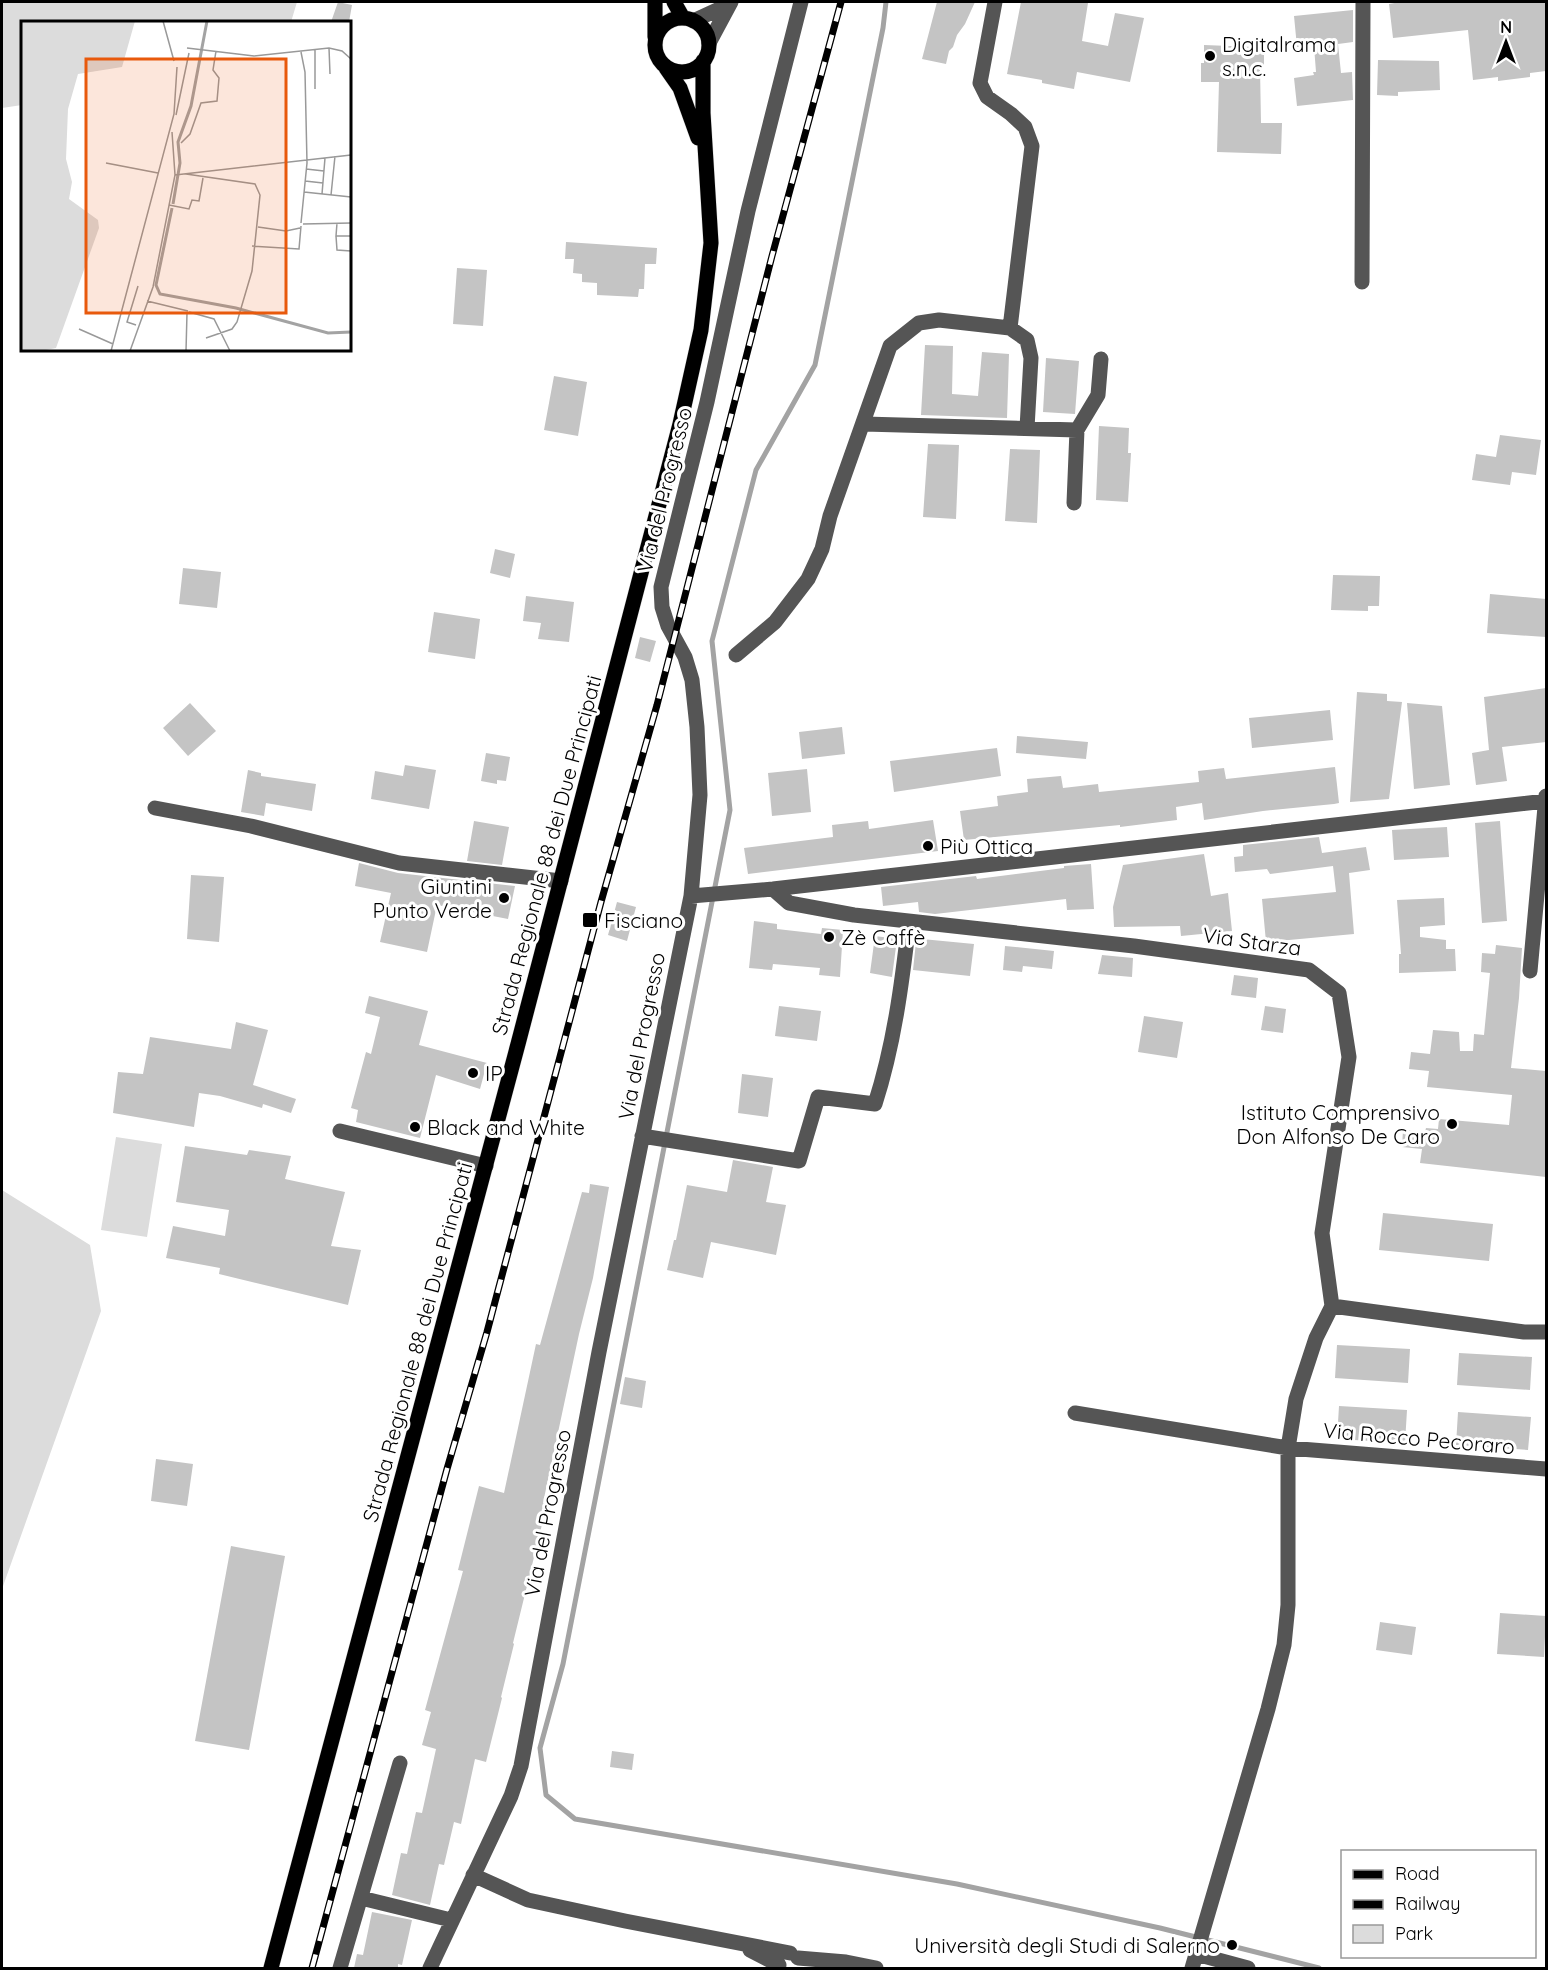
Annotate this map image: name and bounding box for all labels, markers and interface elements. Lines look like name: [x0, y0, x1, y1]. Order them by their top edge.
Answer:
north arrow: [1476, 12, 1536, 72]
text: N: [1500, 17, 1512, 37]
inset map: [21, 21, 351, 351]
place label: Digitalrama s.n.c.: [1222, 31, 1336, 81]
marker: Digitalrama s.n.c.: [1203, 49, 1217, 63]
street label: Via del Progresso: [631, 404, 697, 576]
street label: Strada Regionale 88 dei Due Principati: [485, 672, 607, 1038]
place label: Più Ottica: [940, 833, 1033, 859]
marker: Più Ottica: [921, 839, 935, 853]
place label: Giuntini Punto Verde: [373, 873, 492, 923]
marker: Giuntini Punto Verde: [497, 891, 511, 905]
place label: Fisciano: [604, 907, 683, 933]
marker: Fisciano: [581, 911, 599, 929]
street label: Via Starza: [1201, 921, 1303, 961]
place label: Zè Caffè: [841, 924, 925, 950]
marker: Zè Caffè: [822, 930, 836, 944]
street label: Via del Progresso: [612, 950, 670, 1122]
place label: IP: [485, 1060, 503, 1086]
marker: IP: [466, 1066, 480, 1080]
place label: Istituto Comprensivo Don Alfonso De Caro: [1236, 1099, 1440, 1149]
place label: Black and White: [427, 1114, 585, 1140]
marker: Istituto Comprensivo Don Alfonso De Caro: [1445, 1117, 1459, 1131]
marker: Black and White: [408, 1120, 422, 1134]
street label: Strada Regionale 88 dei Due Principati: [356, 1159, 478, 1525]
street label: Via Rocco Pecoraro: [1322, 1417, 1516, 1459]
street label: Via del Progresso: [518, 1427, 576, 1599]
legend: [1341, 1850, 1536, 1958]
text: Road: [1395, 1862, 1440, 1885]
text: Railway: [1395, 1892, 1461, 1915]
text: Park: [1395, 1922, 1433, 1945]
place label: Università degli Studi di Salerno: [914, 1932, 1220, 1958]
marker: Università degli Studi di Salerno: [1225, 1938, 1239, 1952]

